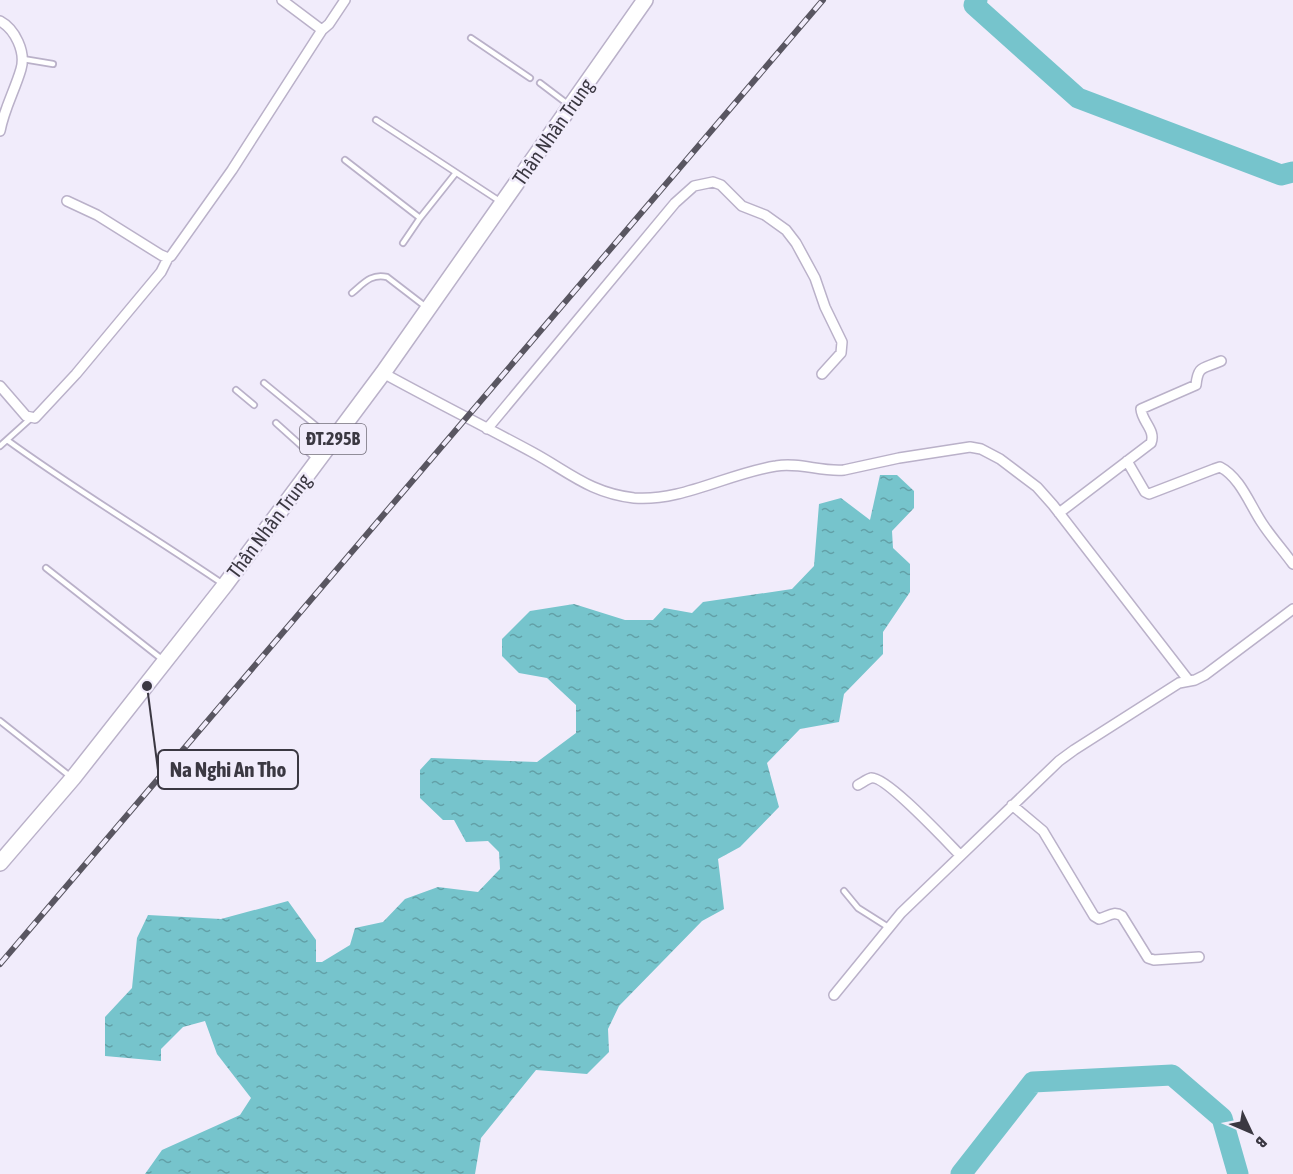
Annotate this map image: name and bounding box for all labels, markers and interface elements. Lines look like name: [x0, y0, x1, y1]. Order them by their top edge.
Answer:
street label: Thân Nhân Trung: [507, 74, 598, 189]
road number: ĐT.295B: [300, 424, 366, 454]
street label: Thân Nhân Trung: [222, 469, 315, 582]
callout: Na Nghi An Tho: [158, 750, 298, 789]
text: Na Nghi An Tho: [170, 757, 286, 781]
north arrow: [1221, 1102, 1281, 1162]
text: B: [1252, 1133, 1271, 1152]

